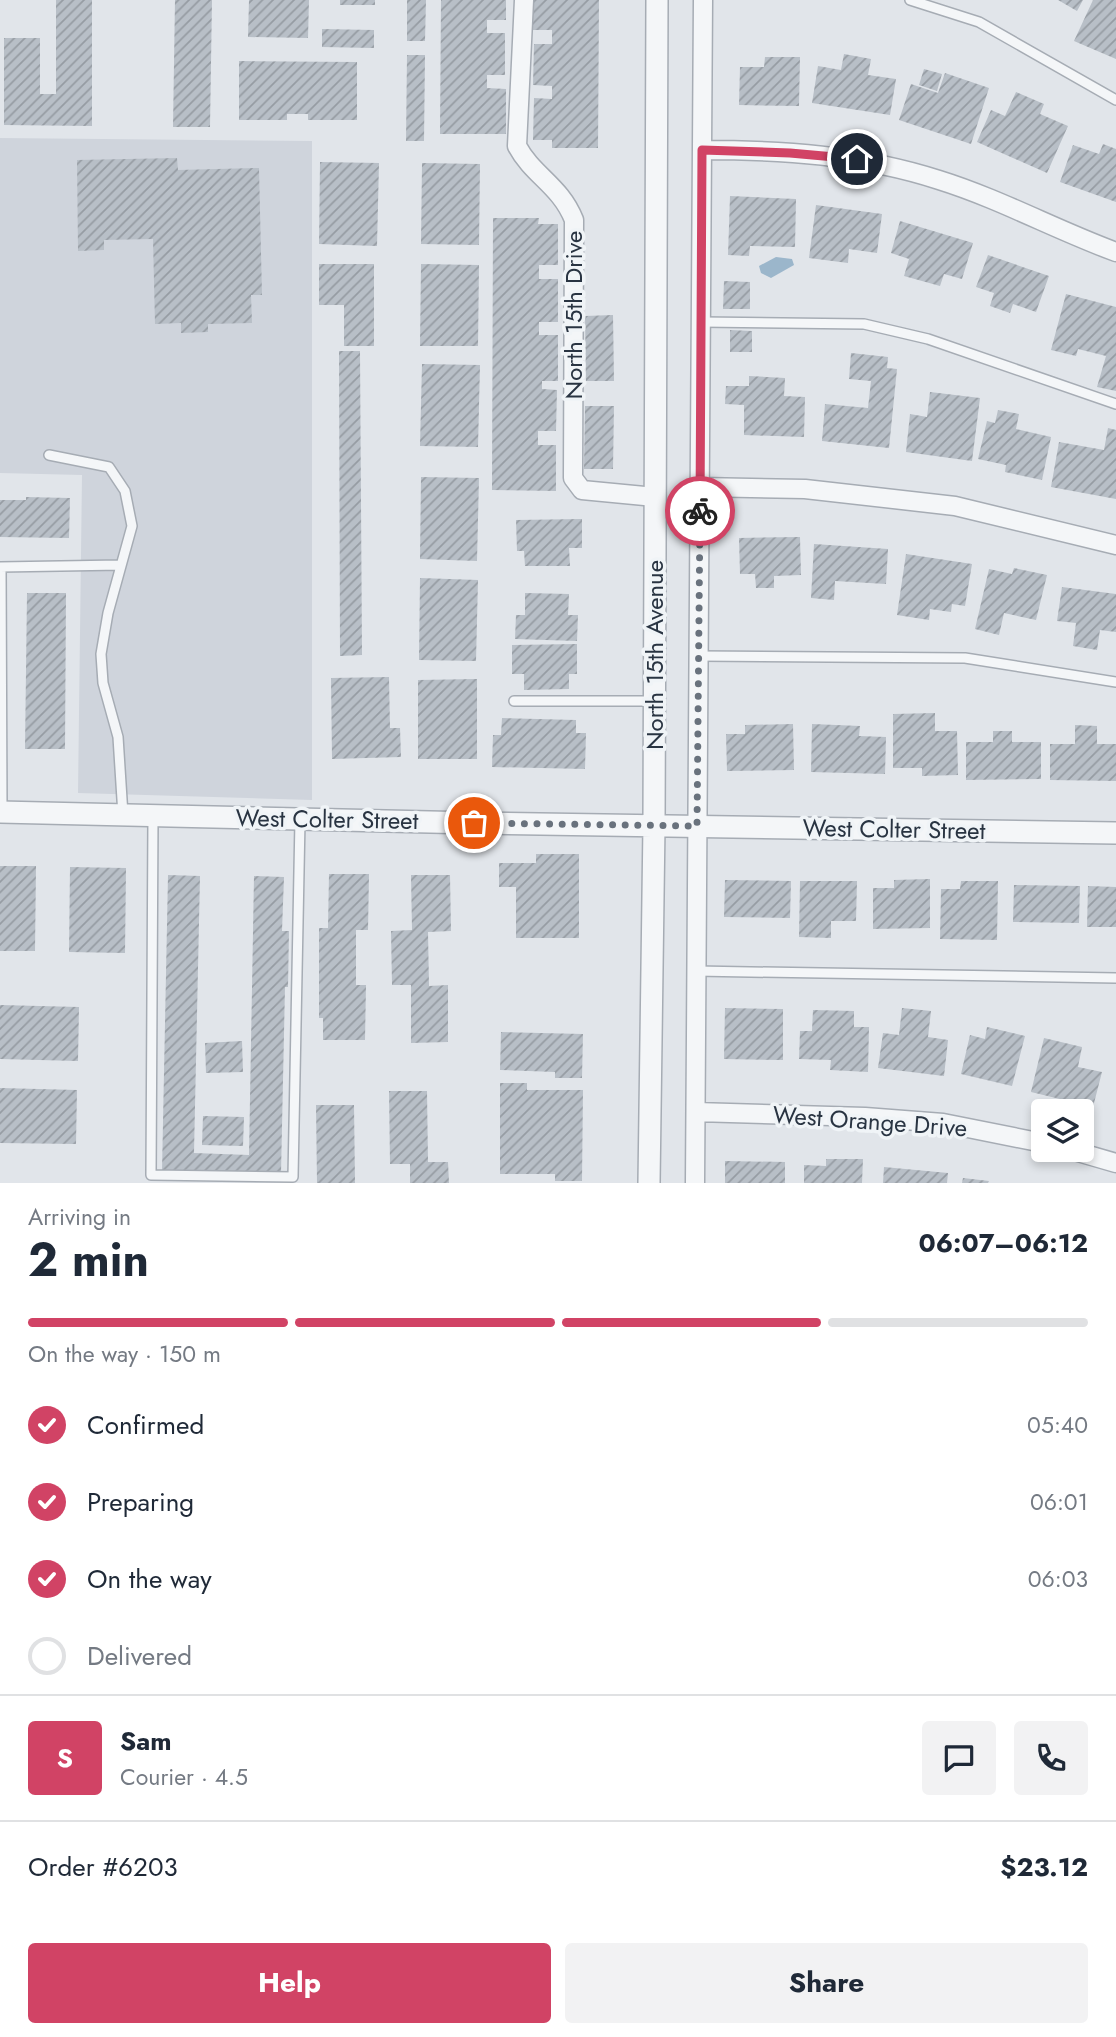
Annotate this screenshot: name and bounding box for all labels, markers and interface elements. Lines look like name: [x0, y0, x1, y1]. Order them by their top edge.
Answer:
pin: [827, 129, 887, 189]
icon: home: [838, 140, 876, 178]
street label: North 15th Drive: [556, 231, 591, 399]
courier: [665, 476, 735, 546]
icon: bike: [681, 492, 719, 530]
street label: North 15th Avenue: [637, 560, 672, 750]
pin: [444, 793, 504, 853]
street label: West Colter Street: [235, 800, 419, 838]
icon: bag: [455, 804, 493, 842]
street label: West Colter Street: [802, 810, 986, 848]
street label: West Orange Drive: [772, 1097, 968, 1145]
map controls: [1031, 1099, 1094, 1162]
button: layers: [1031, 1099, 1094, 1162]
text: Arriving in: [28, 1200, 131, 1234]
text: 06:07–06:12: [918, 1224, 1088, 1262]
text: 2 min: [28, 1227, 149, 1293]
text: On the way · 150 m: [28, 1337, 221, 1371]
icon: check: [28, 1406, 66, 1444]
text: Confirmed: [87, 1406, 204, 1444]
text: 05:40: [1027, 1408, 1088, 1442]
icon: check: [28, 1483, 66, 1521]
text: Preparing: [87, 1483, 194, 1521]
text: 06:01: [1030, 1485, 1088, 1519]
icon: check: [28, 1560, 66, 1598]
text: On the way: [87, 1560, 212, 1598]
text: 06:03: [1028, 1562, 1088, 1596]
text: Delivered: [87, 1637, 192, 1675]
button: chat: [922, 1721, 996, 1795]
button: phone: [1014, 1721, 1088, 1795]
text: Sam: [120, 1722, 172, 1760]
text: S: [57, 1739, 73, 1777]
text: Courier · 4.5: [120, 1760, 248, 1794]
text: Order #6203: [28, 1848, 178, 1886]
text: $23.12: [1000, 1848, 1088, 1886]
button: Help: [28, 1943, 551, 2023]
button: Share: [565, 1943, 1088, 2023]

